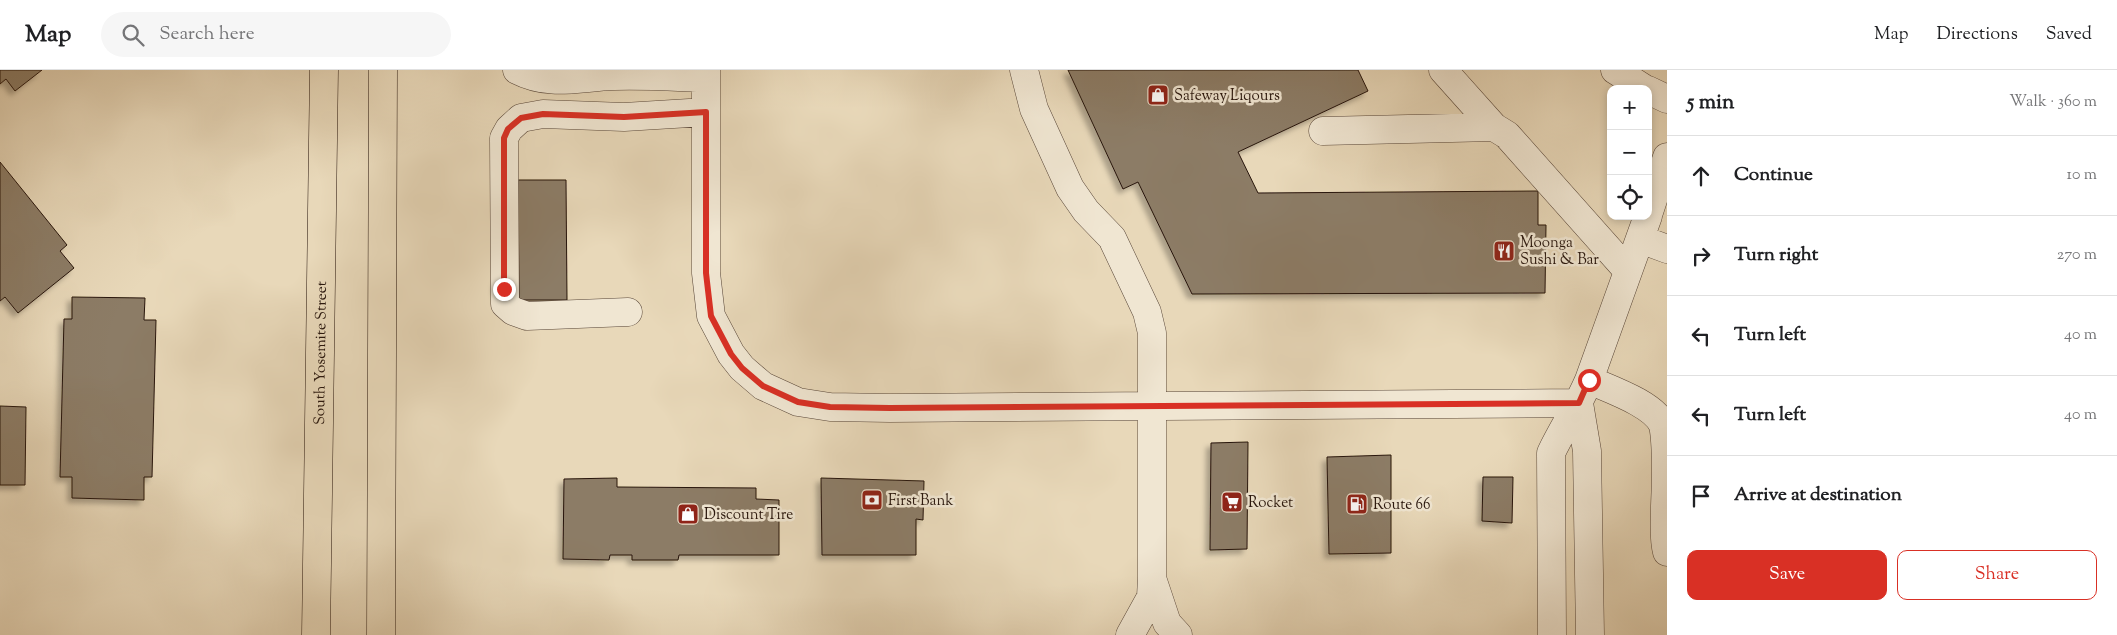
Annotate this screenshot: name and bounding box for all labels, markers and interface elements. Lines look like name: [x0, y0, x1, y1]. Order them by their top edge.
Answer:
search box: [101, 12, 451, 57]
text: Map: [25, 18, 71, 52]
icon: search: [119, 21, 147, 49]
text: Search here: [159, 21, 255, 48]
text: Map: [1874, 22, 1909, 48]
text: Directions: [1937, 22, 2018, 48]
text: Saved: [2046, 22, 2092, 48]
shop icon: Safeway Liqours: [1146, 83, 1170, 107]
map controls: [1607, 85, 1652, 220]
button: +: [1607, 85, 1652, 130]
place label: Safeway Liqours: [1174, 86, 1280, 107]
text: 5 min: [1687, 88, 1734, 118]
text: Walk · 360 m: [2009, 91, 2097, 114]
button: −: [1607, 130, 1652, 175]
icon: ahead: [1687, 162, 1715, 190]
text: Continue: [1734, 162, 1813, 189]
text: 10 m: [2067, 164, 2097, 187]
button: locate: [1607, 175, 1652, 220]
place label: Moonga Sushi & Bar: [1520, 233, 1599, 271]
restaurant icon: Moonga Sushi & Bar: [1492, 239, 1516, 263]
icon: right: [1687, 242, 1715, 270]
text: Turn right: [1734, 242, 1818, 269]
text: 270 m: [2057, 244, 2097, 267]
route end: [493, 278, 516, 301]
street label: South Yosemite Street: [310, 281, 333, 425]
icon: left: [1687, 322, 1715, 350]
text: Turn left: [1734, 322, 1806, 349]
text: 40 m: [2064, 324, 2097, 347]
route start: [1578, 369, 1601, 392]
icon: left: [1687, 402, 1715, 430]
text: Turn left: [1734, 402, 1806, 429]
text: 40 m: [2064, 404, 2097, 427]
icon: arrive: [1687, 482, 1715, 510]
text: Arrive at destination: [1734, 482, 1902, 509]
bank icon: First Bank: [860, 488, 884, 512]
supermarket icon: Rocket: [1220, 490, 1244, 514]
place label: First Bank: [888, 491, 954, 512]
fuel station icon: Route 66: [1345, 492, 1369, 516]
place label: Rocket: [1248, 493, 1293, 514]
place label: Route 66: [1373, 495, 1430, 516]
shop icon: Discount Tire: [676, 502, 700, 526]
place label: Discount Tire: [704, 505, 793, 526]
button: Save: [1687, 550, 1887, 600]
button: Share: [1897, 550, 2097, 600]

